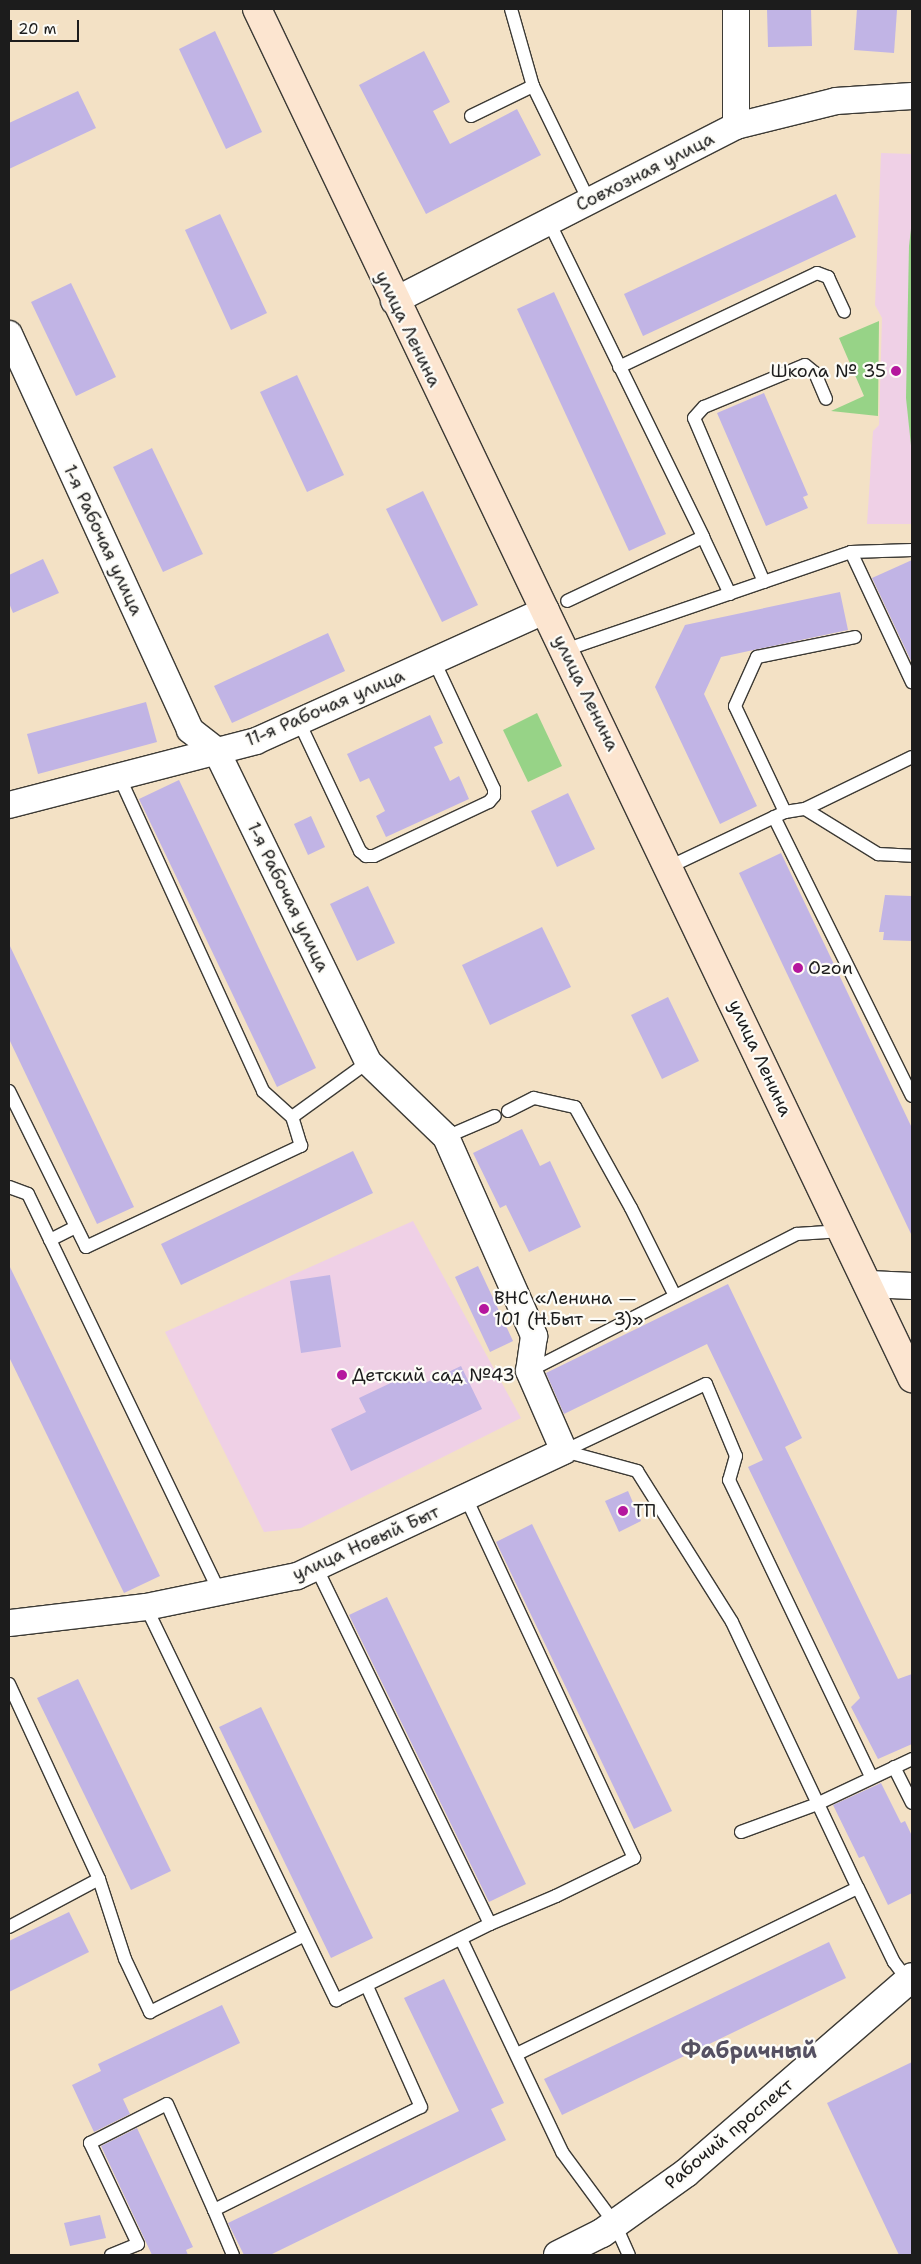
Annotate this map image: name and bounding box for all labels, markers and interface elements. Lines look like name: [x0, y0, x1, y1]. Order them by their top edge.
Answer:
scale bar: [12, 10, 81, 42]
text: 20 m: [18, 19, 57, 39]
street label: Совхозная улица: [572, 128, 718, 216]
street label: улица Ленина: [371, 267, 445, 391]
place label: Школа № 35: [771, 360, 886, 382]
marker: Школа № 35: [890, 365, 902, 377]
street label: 1-я Рабочая улица: [59, 461, 147, 619]
street label: улица Ленина: [549, 631, 623, 755]
street label: 11-я Рабочая улица: [242, 665, 408, 751]
street label: 1-я Рабочая улица: [242, 819, 334, 975]
place label: Ozon: [808, 957, 853, 979]
marker: Ozon: [792, 962, 804, 974]
street label: улица Ленина: [724, 996, 796, 1120]
place label: ВНС «Ленина — 101 (Н.Быт — 3)»: [494, 1288, 643, 1330]
marker: ВНС «Ленина — 101 (Н.Быт — 3)»: [478, 1303, 490, 1315]
place label: Детский сад №43: [352, 1364, 515, 1386]
marker: Детский сад №43: [336, 1369, 348, 1381]
place label: ТП: [633, 1500, 656, 1522]
street label: улица Новый Быт: [289, 1501, 443, 1585]
marker: ТП: [617, 1505, 629, 1517]
district label: Фабричный: [681, 2038, 817, 2064]
street label: Рабочий проспект: [661, 2074, 797, 2194]

